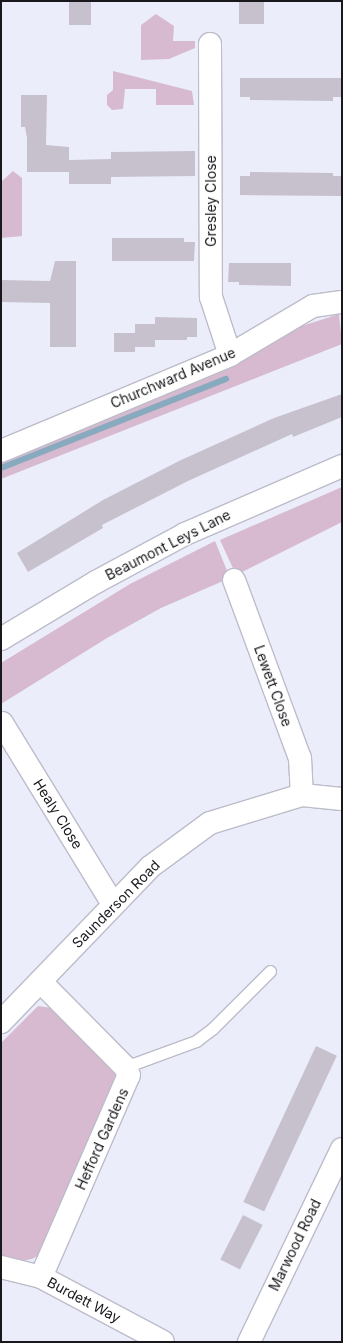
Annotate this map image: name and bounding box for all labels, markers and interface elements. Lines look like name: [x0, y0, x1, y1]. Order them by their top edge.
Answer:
street label: Gresley Close: [203, 155, 219, 247]
street label: Churchward Avenue: [108, 344, 238, 412]
street label: Beaumont Leys Lane: [103, 506, 233, 584]
street label: Lewett Close: [250, 643, 296, 729]
street label: Healy Close: [30, 776, 86, 852]
street label: Saunderson Road: [69, 857, 163, 951]
street label: Hefford Gardens: [72, 1085, 132, 1193]
street label: Marwood Road: [265, 1196, 325, 1294]
street label: Burdett Way: [44, 1274, 124, 1326]

